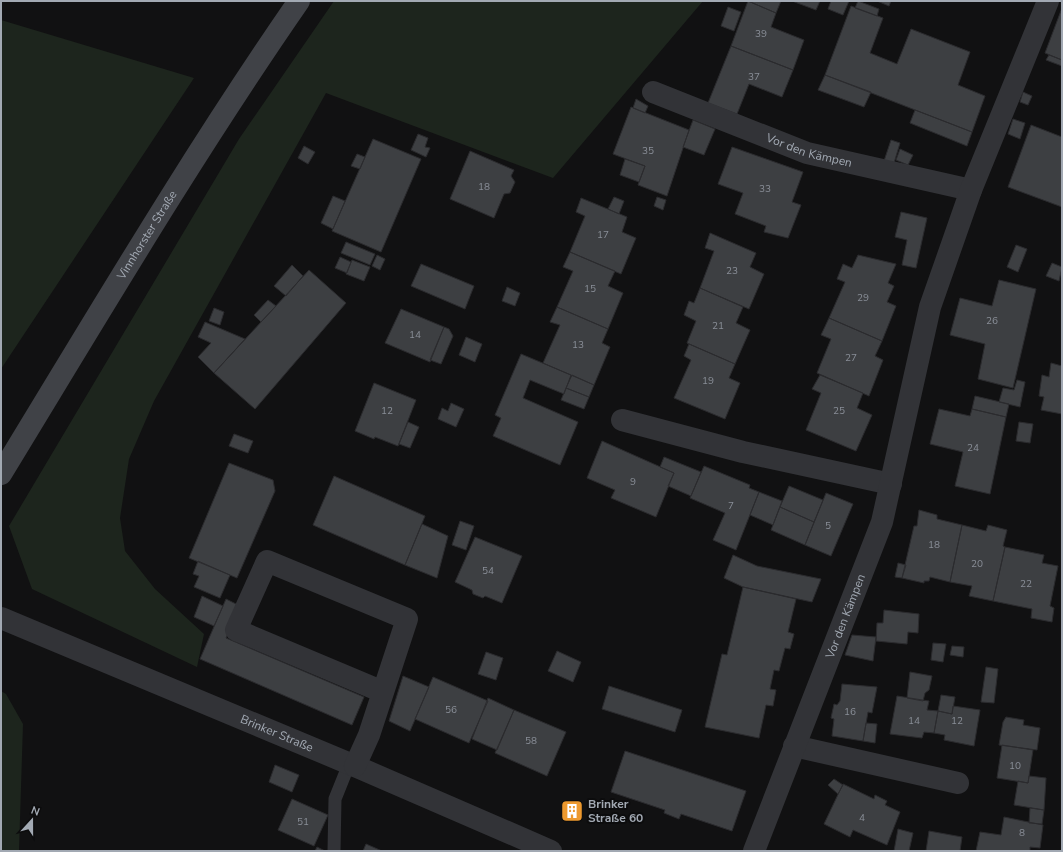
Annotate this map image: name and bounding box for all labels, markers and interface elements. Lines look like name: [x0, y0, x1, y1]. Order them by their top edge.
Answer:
house number: 39: [755, 27, 767, 41]
house number: 37: [748, 70, 760, 84]
street label: Vor den Kämpen: [763, 129, 854, 171]
house number: 35: [642, 144, 654, 158]
house number: 18: [478, 180, 490, 194]
house number: 33: [759, 182, 771, 196]
street label: Vinnhorster Straße: [113, 187, 181, 283]
house number: 17: [597, 228, 609, 242]
house number: 23: [726, 264, 738, 278]
house number: 15: [584, 282, 596, 296]
house number: 29: [857, 291, 869, 305]
house number: 26: [986, 314, 998, 328]
house number: 21: [712, 319, 724, 333]
house number: 14: [409, 328, 421, 342]
house number: 13: [572, 338, 584, 352]
house number: 27: [845, 351, 857, 365]
house number: 19: [702, 374, 714, 388]
house number: 12: [381, 404, 393, 418]
house number: 25: [833, 404, 845, 418]
house number: 24: [967, 441, 979, 455]
house number: 9: [630, 475, 636, 489]
house number: 7: [728, 499, 734, 513]
house number: 5: [825, 519, 831, 533]
house number: 18: [928, 538, 940, 552]
house number: 20: [971, 557, 983, 571]
house number: 54: [482, 564, 494, 578]
street label: Vor den Kämpen: [821, 572, 869, 662]
house number: 22: [1020, 577, 1032, 591]
house number: 56: [445, 703, 457, 717]
house number: 16: [844, 705, 856, 719]
street label: Brinker Straße: [238, 711, 316, 756]
house number: 14: [908, 714, 920, 728]
house number: 12: [951, 714, 963, 728]
house number: 58: [525, 734, 537, 748]
house number: 10: [1009, 759, 1021, 773]
place label: Brinker Straße 60: [588, 796, 643, 826]
building icon: Brinker Straße 60: [559, 798, 585, 824]
north arrow: [12, 800, 52, 840]
text: N: [29, 803, 42, 820]
house number: 4: [859, 811, 865, 825]
house number: 51: [297, 815, 309, 829]
house number: 8: [1019, 826, 1025, 840]

